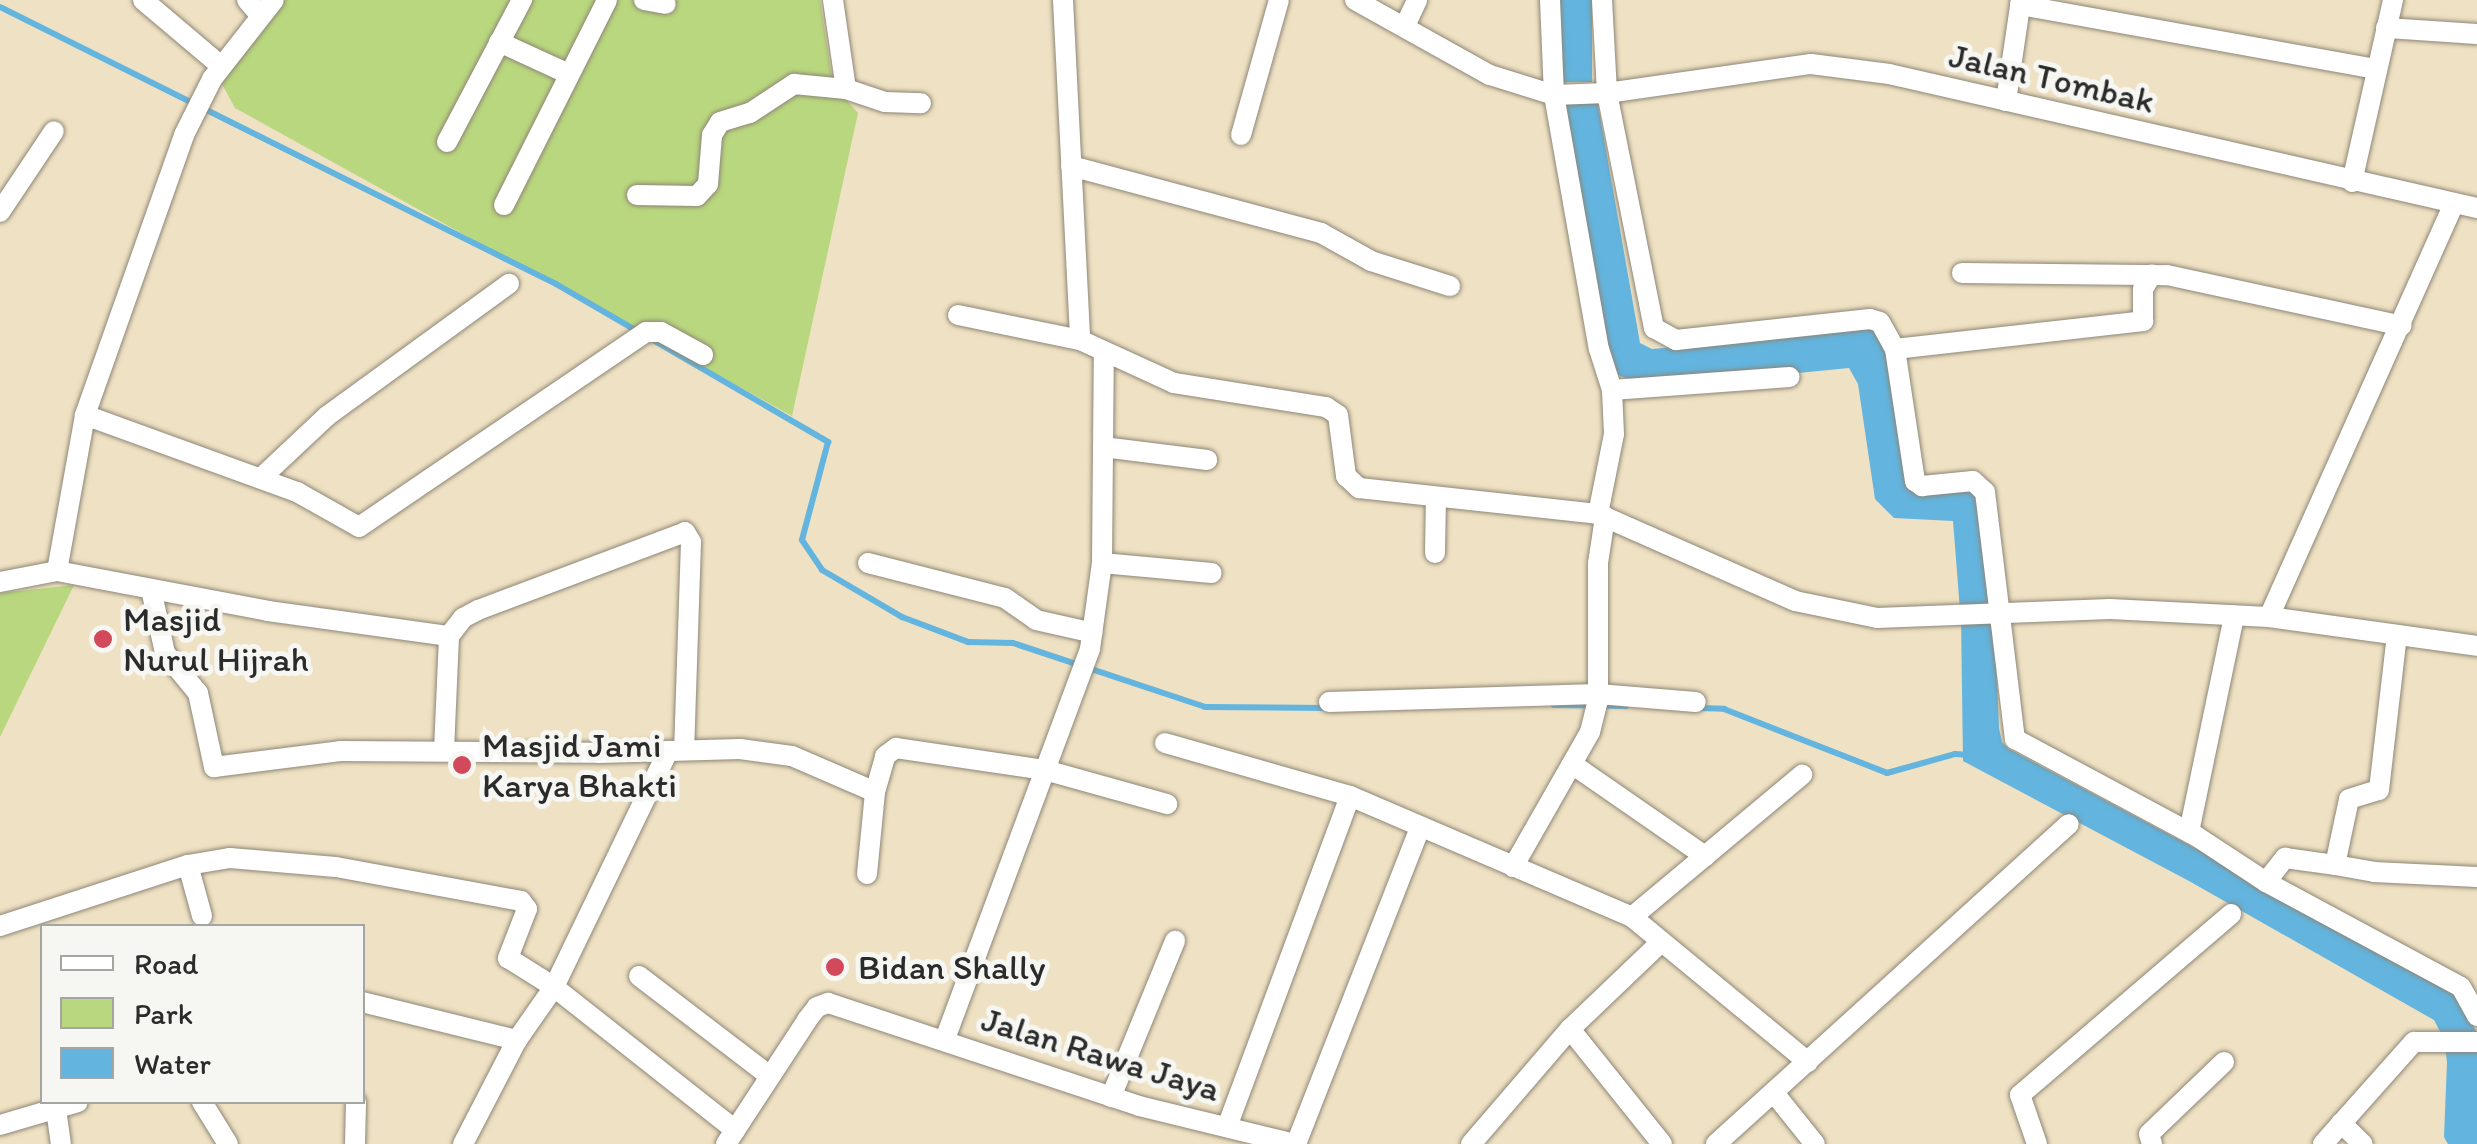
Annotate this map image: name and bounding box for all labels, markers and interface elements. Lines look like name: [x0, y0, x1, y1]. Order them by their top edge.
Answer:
street label: Jalan Tombak: [1947, 34, 2157, 122]
place label: Masjid Nurul Hijrah: [123, 598, 308, 680]
marker: Masjid Nurul Hijrah: [92, 628, 114, 650]
place label: Masjid Jami Karya Bhakti: [482, 724, 678, 806]
marker: Masjid Jami Karya Bhakti: [451, 754, 473, 776]
legend: [40, 924, 365, 1104]
text: Road: [134, 945, 199, 982]
place label: Bidan Shally: [858, 946, 1046, 988]
marker: Bidan Shally: [822, 954, 848, 980]
text: Park: [134, 995, 193, 1032]
street label: Jalan Rawa Jaya: [978, 998, 1224, 1110]
text: Water: [134, 1045, 211, 1082]

